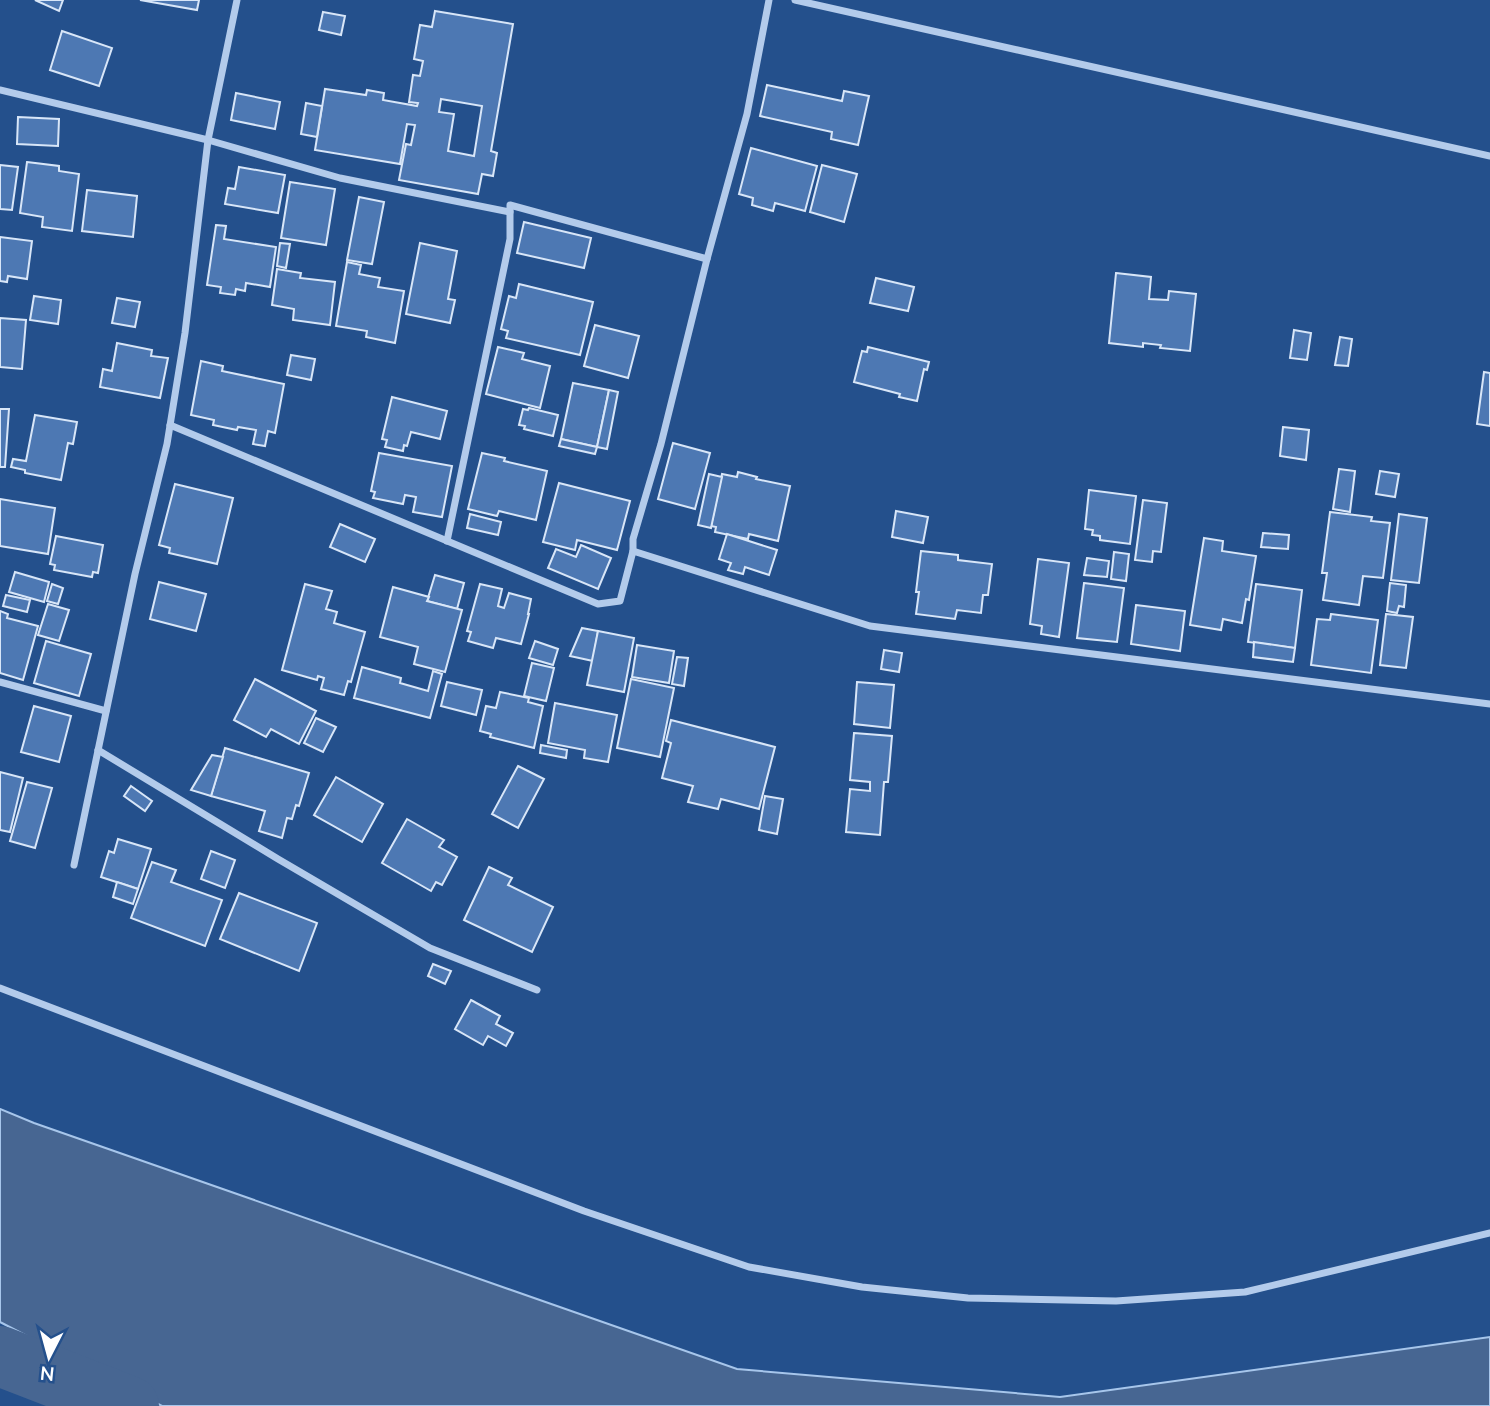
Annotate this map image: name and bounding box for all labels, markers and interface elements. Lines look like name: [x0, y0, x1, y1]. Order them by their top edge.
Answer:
north arrow: [14, 1322, 84, 1392]
text: N: [39, 1359, 56, 1387]

